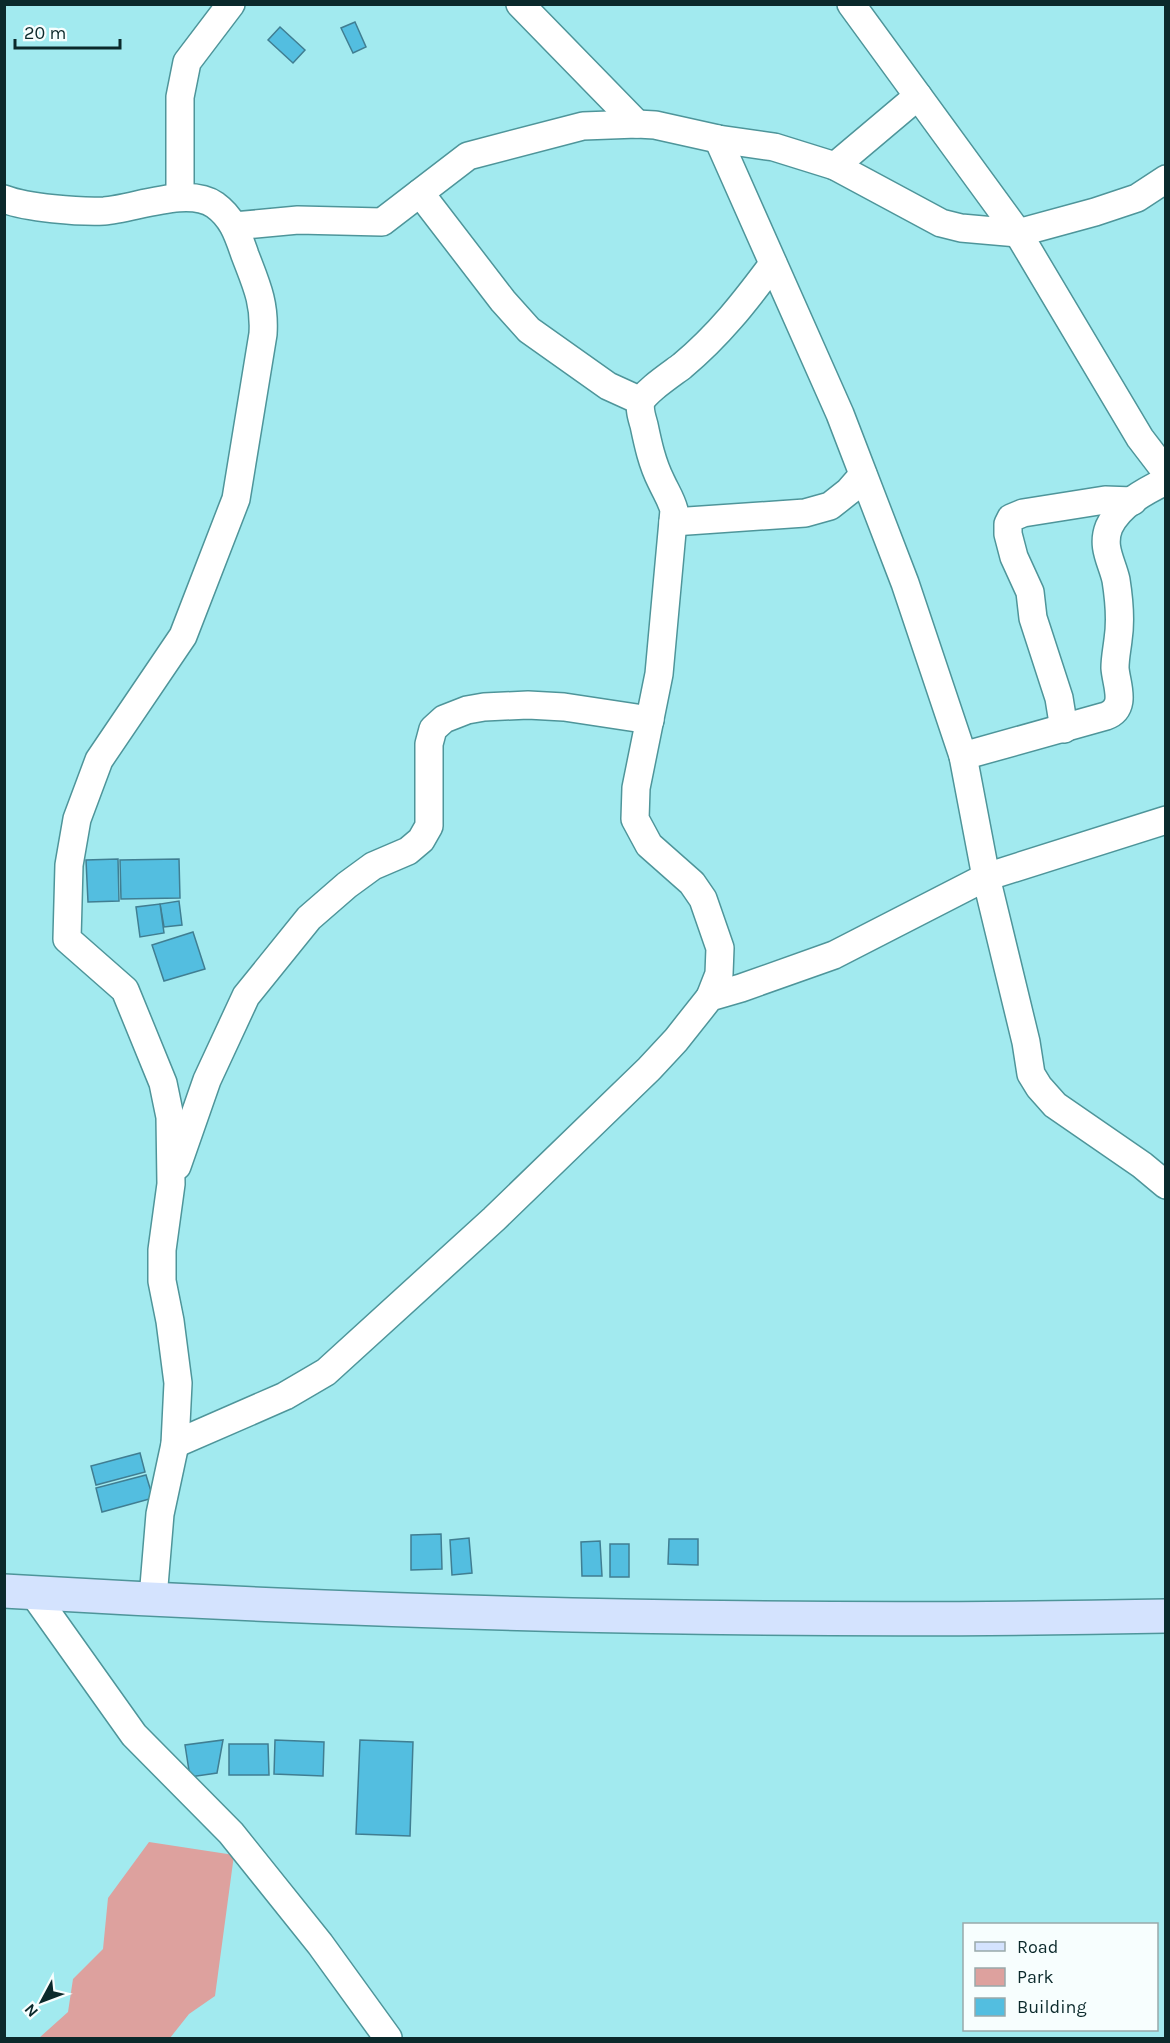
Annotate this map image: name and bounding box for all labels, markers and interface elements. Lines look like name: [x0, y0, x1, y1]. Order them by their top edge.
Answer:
scale bar: [15, 12, 120, 50]
text: 20 m: [24, 22, 66, 44]
legend: [963, 1923, 1158, 2031]
text: Road: [1017, 1936, 1058, 1958]
text: Park: [1017, 1966, 1054, 1988]
north arrow: [12, 1971, 72, 2031]
text: Building: [1017, 1996, 1087, 2018]
text: N: [20, 2000, 42, 2021]

